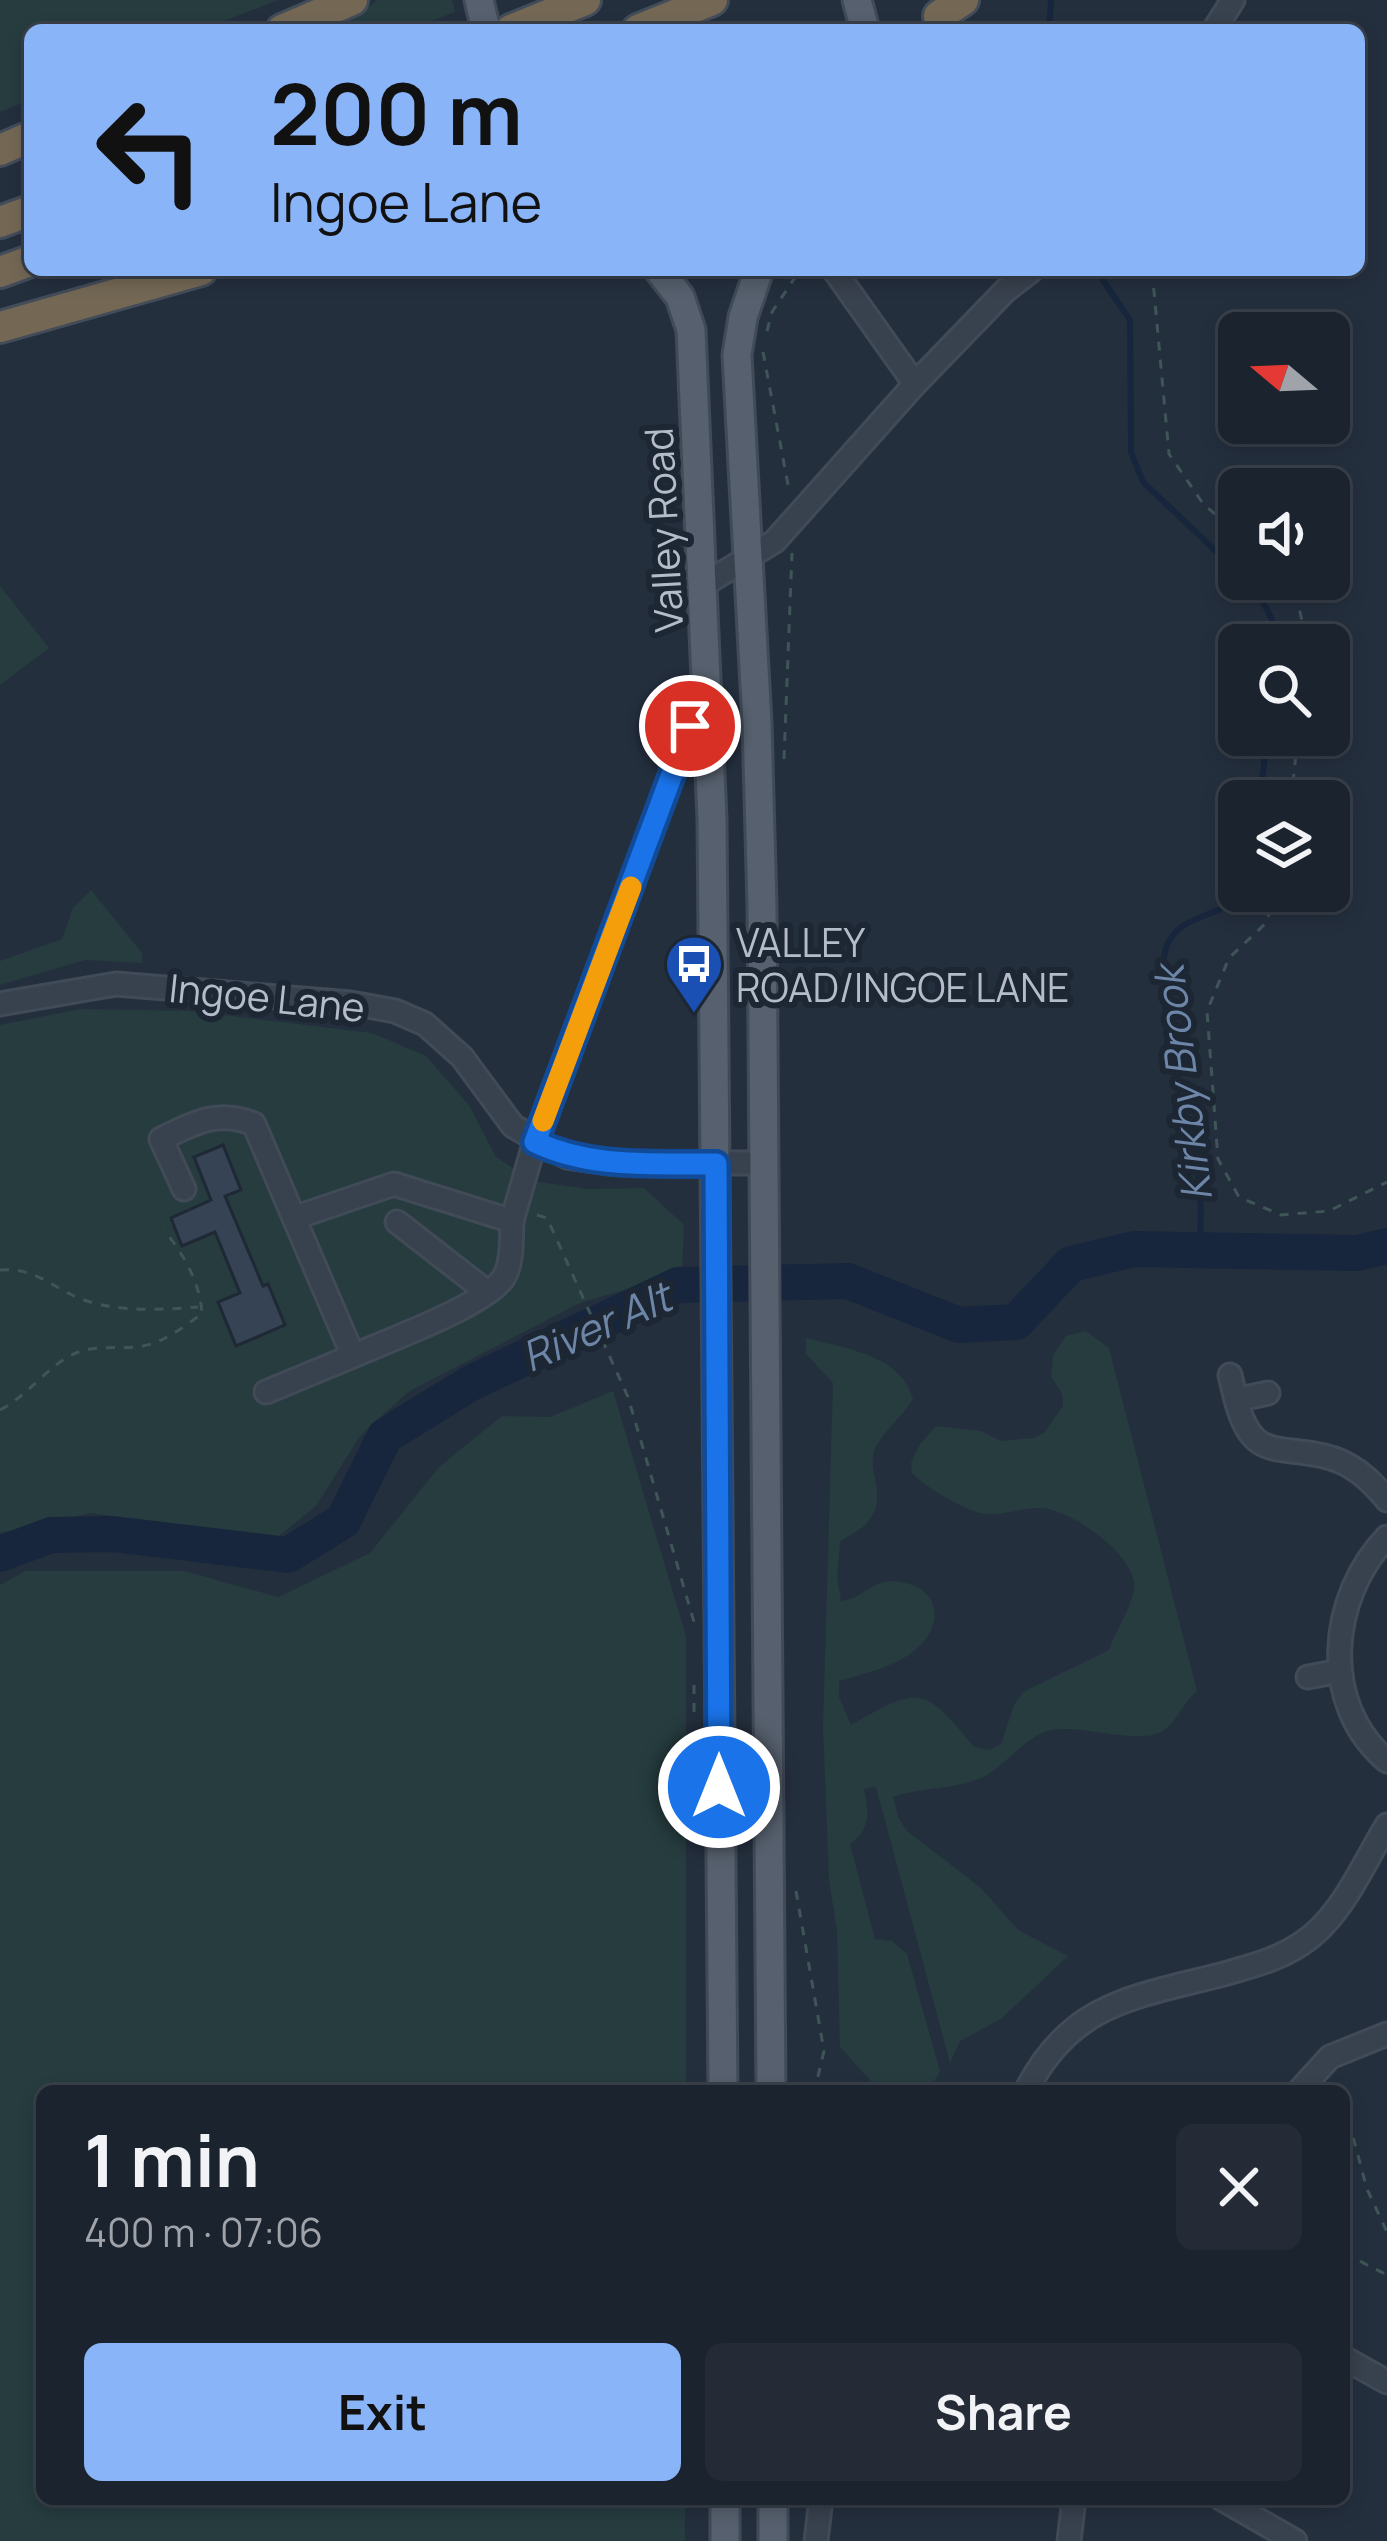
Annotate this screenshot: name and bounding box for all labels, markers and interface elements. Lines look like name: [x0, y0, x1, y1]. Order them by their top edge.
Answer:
text: 200 m: [270, 55, 523, 170]
icon: left: [72, 72, 228, 228]
text: Ingoe Lane: [270, 164, 542, 238]
north arrow: [1218, 312, 1350, 444]
map controls: [1218, 312, 1350, 912]
street label: Valley Road: [631, 426, 695, 634]
button: sound: [1218, 468, 1350, 600]
button: search: [1218, 624, 1350, 756]
pin: [639, 675, 741, 777]
icon: arrive: [657, 693, 723, 759]
button: layers: [1218, 780, 1350, 912]
place label: VALLEY ROAD/INGOE LANE: [736, 915, 1069, 1014]
bus stop icon: VALLEY ROAD/INGOE LANE: [663, 933, 725, 1015]
water label: Kirkby Brook: [1138, 958, 1225, 1205]
street label: Ingoe Lane: [166, 960, 368, 1034]
water label: River Alt: [512, 1266, 684, 1385]
position arrow: [656, 1724, 782, 1850]
text: 1 min: [84, 2110, 260, 2209]
button: close: [1176, 2124, 1302, 2250]
text: 400 m · 07:06: [84, 2205, 323, 2259]
button: Exit: [84, 2343, 681, 2481]
button: Share: [705, 2343, 1302, 2481]

